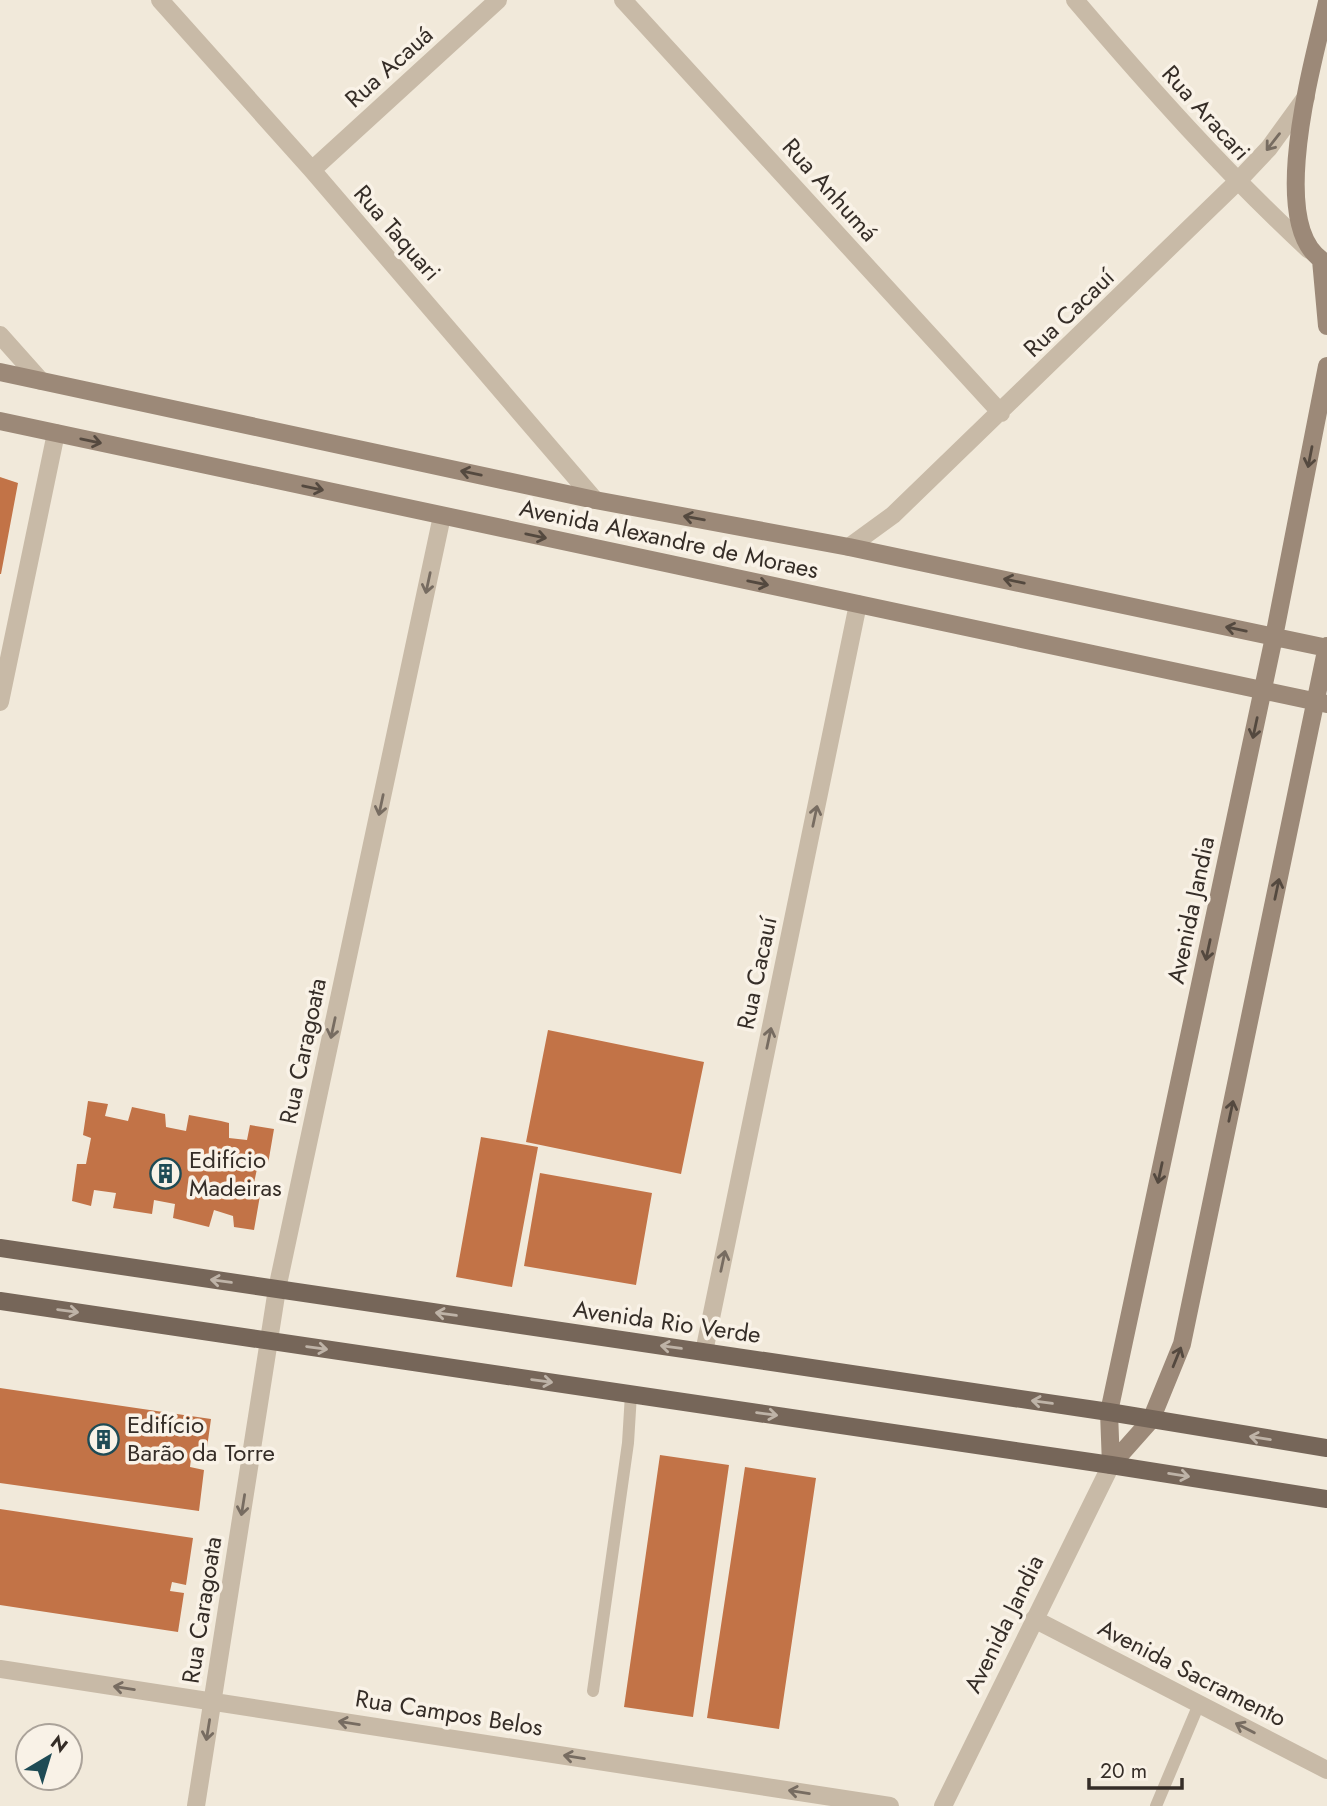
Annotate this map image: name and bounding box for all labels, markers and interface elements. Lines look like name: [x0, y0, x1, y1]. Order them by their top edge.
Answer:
street label: Rua Acauá: [337, 18, 440, 116]
street label: Rua Aracari: [1154, 57, 1259, 168]
street label: Rua Anhumá: [774, 130, 886, 249]
one-way arrow: [1266, 132, 1281, 151]
street label: Rua Taquari: [346, 177, 449, 288]
street label: Rua Cacauí: [1015, 260, 1123, 365]
one-way arrow: [79, 434, 102, 448]
one-way arrow: [1303, 445, 1317, 468]
one-way arrow: [460, 466, 483, 480]
one-way arrow: [301, 482, 324, 496]
street label: Avenida Alexandre de Moraes: [516, 490, 822, 587]
one-way arrow: [684, 511, 706, 524]
one-way arrow: [524, 529, 547, 543]
one-way arrow: [421, 571, 435, 594]
one-way arrow: [1003, 574, 1026, 588]
one-way arrow: [746, 577, 769, 590]
one-way arrow: [1225, 621, 1248, 635]
one-way arrow: [1248, 716, 1261, 739]
one-way arrow: [373, 793, 387, 816]
one-way arrow: [808, 805, 822, 828]
street label: Avenida Jandia: [1158, 833, 1223, 987]
one-way arrow: [1270, 878, 1284, 901]
street label: Rua Cacauí: [727, 912, 786, 1033]
one-way arrow: [1200, 938, 1214, 961]
street label: Rua Caragoata: [270, 975, 335, 1127]
one-way arrow: [326, 1016, 339, 1039]
one-way arrow: [762, 1027, 776, 1050]
one-way arrow: [1224, 1100, 1238, 1123]
place label: Edifício Madeiras: [189, 1142, 282, 1205]
building icon: Edifício Madeiras: [149, 1157, 183, 1191]
one-way arrow: [1153, 1161, 1167, 1184]
one-way arrow: [716, 1250, 730, 1273]
one-way arrow: [210, 1274, 233, 1287]
street label: Avenida Rio Verde: [571, 1291, 763, 1352]
one-way arrow: [56, 1305, 78, 1318]
one-way arrow: [435, 1307, 458, 1320]
one-way arrow: [660, 1340, 683, 1353]
one-way arrow: [305, 1341, 328, 1354]
one-way arrow: [1171, 1347, 1184, 1369]
one-way arrow: [530, 1375, 553, 1388]
one-way arrow: [1031, 1396, 1054, 1409]
place label: Edifício Barão da Torre: [127, 1407, 275, 1470]
one-way arrow: [755, 1408, 778, 1421]
building icon: Edifício Barão da Torre: [87, 1422, 121, 1456]
one-way arrow: [1249, 1431, 1271, 1444]
one-way arrow: [1167, 1469, 1190, 1482]
one-way arrow: [236, 1493, 249, 1516]
street label: Rua Caragoata: [173, 1534, 230, 1686]
street label: Avenida Jandia: [955, 1549, 1052, 1699]
street label: Avenida Sacramento: [1092, 1610, 1292, 1735]
street label: Rua Campos Belos: [353, 1680, 545, 1745]
one-way arrow: [113, 1682, 136, 1695]
one-way arrow: [338, 1716, 361, 1729]
one-way arrow: [201, 1718, 214, 1741]
one-way arrow: [1235, 1720, 1255, 1734]
north arrow: [14, 1722, 84, 1792]
text: N: [45, 1729, 73, 1759]
scale bar: [1089, 1746, 1182, 1790]
one-way arrow: [563, 1751, 586, 1764]
text: 20 m: [1100, 1756, 1147, 1786]
one-way arrow: [788, 1785, 811, 1798]

